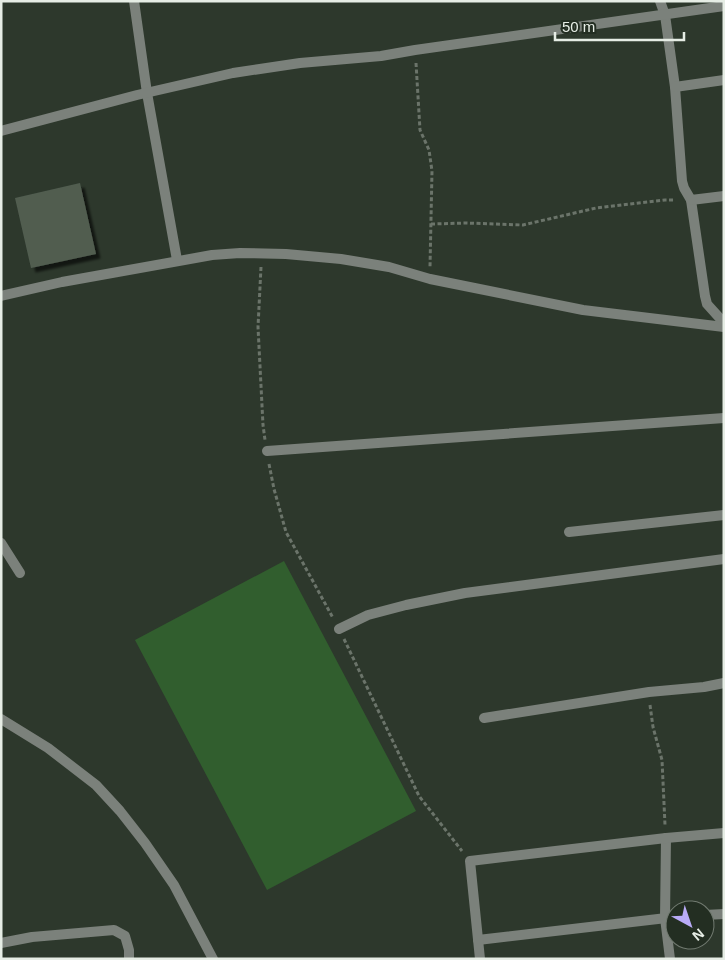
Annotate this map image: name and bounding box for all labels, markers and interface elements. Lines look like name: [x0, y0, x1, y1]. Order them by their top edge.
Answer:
scale bar: [555, 10, 684, 42]
text: 50 m: [562, 18, 595, 35]
north arrow: [665, 900, 715, 950]
text: N: [689, 926, 707, 944]

